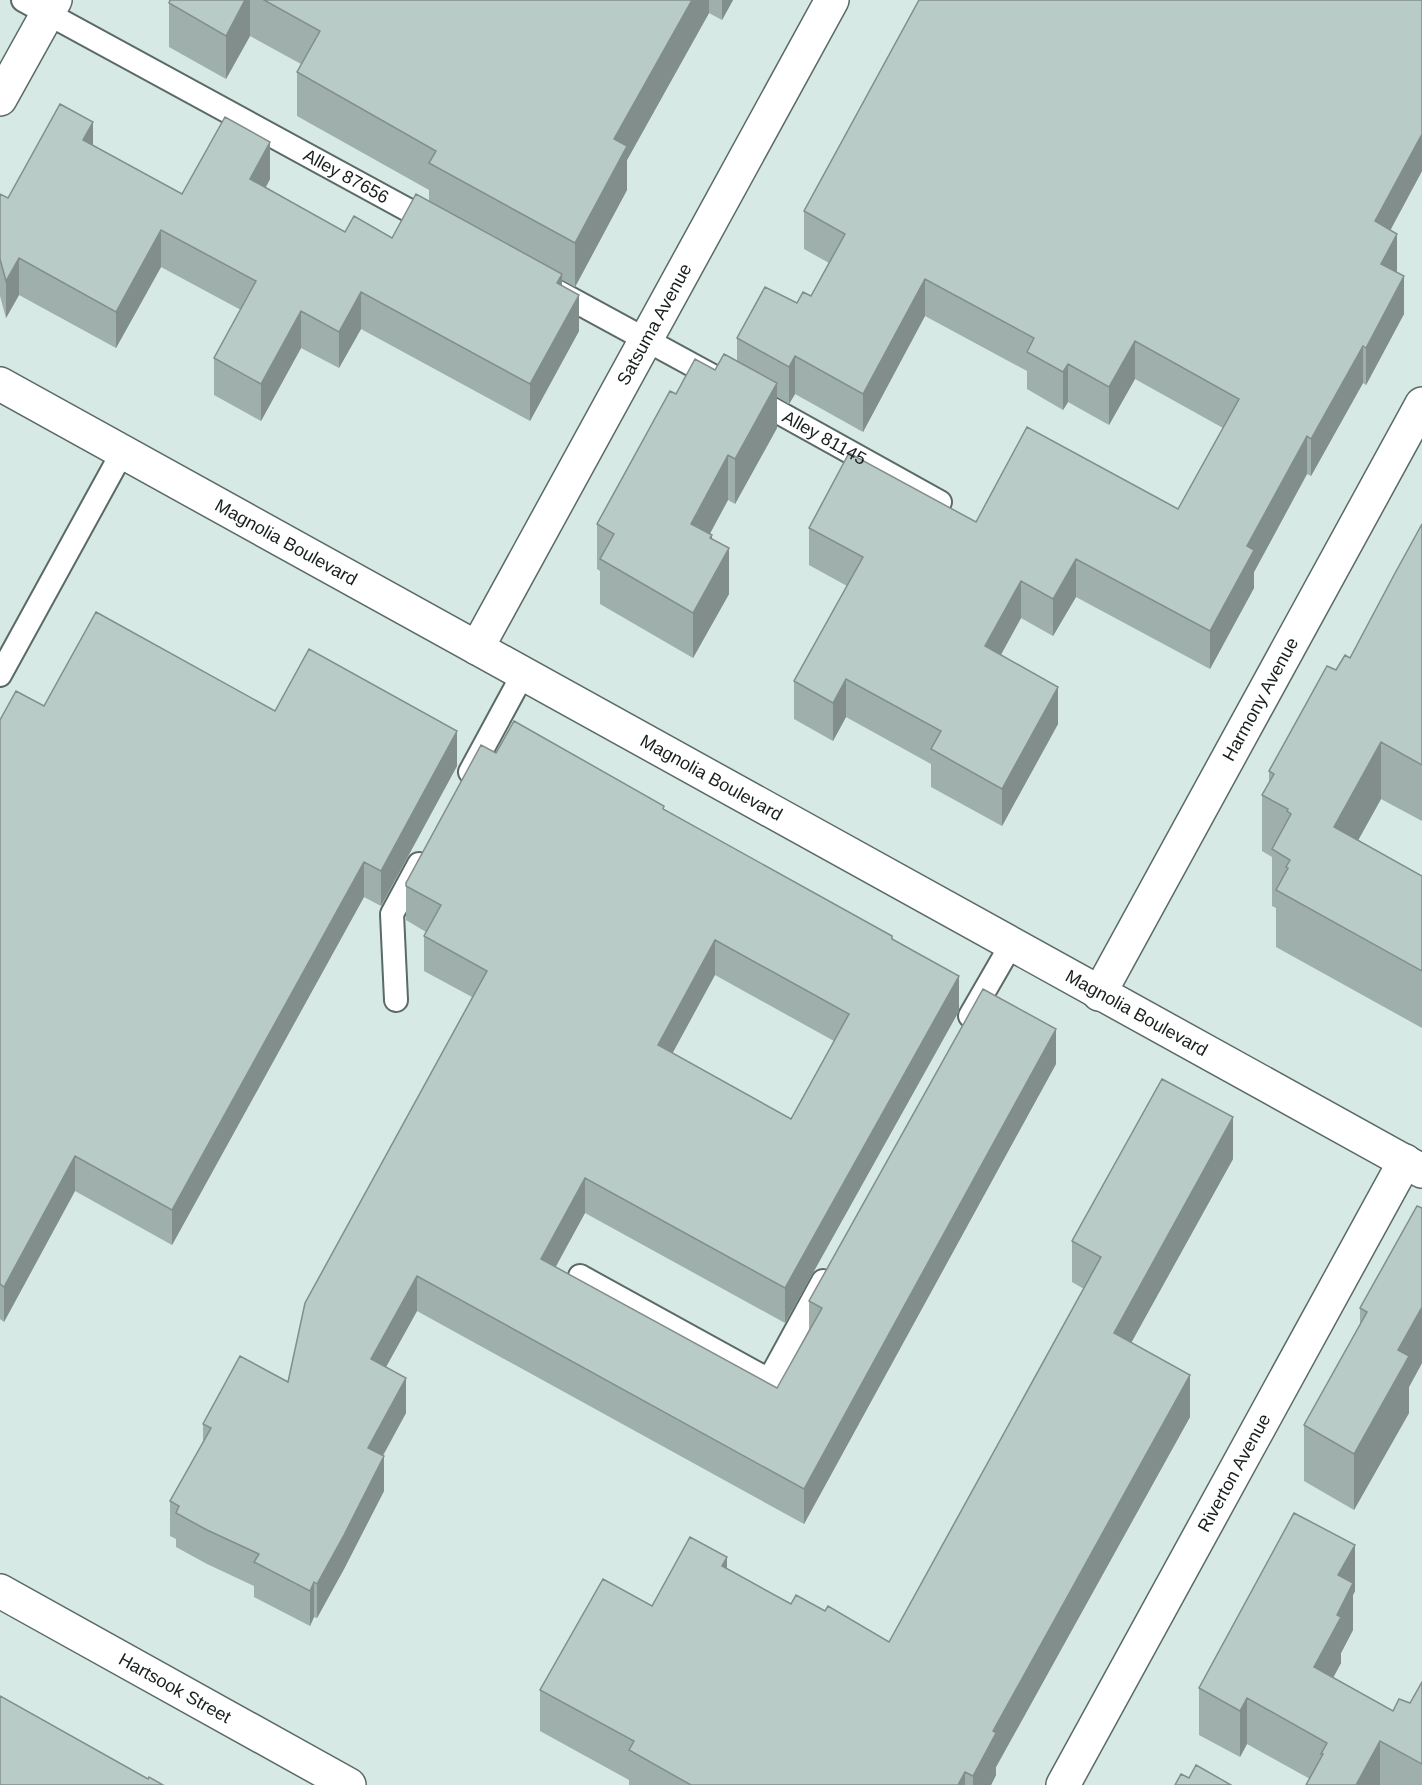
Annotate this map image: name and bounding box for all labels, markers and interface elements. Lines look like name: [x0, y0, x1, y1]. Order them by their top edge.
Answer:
street label: Alley 87656: [300, 145, 392, 207]
street label: Satsuma Avenue: [613, 260, 696, 389]
street label: Alley 81145: [779, 407, 870, 469]
street label: Magnolia Boulevard: [212, 495, 361, 590]
street label: Harmony Avenue: [1218, 634, 1302, 765]
street label: Magnolia Boulevard: [637, 730, 786, 825]
street label: Magnolia Boulevard: [1062, 966, 1211, 1060]
street label: Riverton Avenue: [1194, 1410, 1275, 1535]
street label: Hartsook Street: [115, 1649, 234, 1727]

